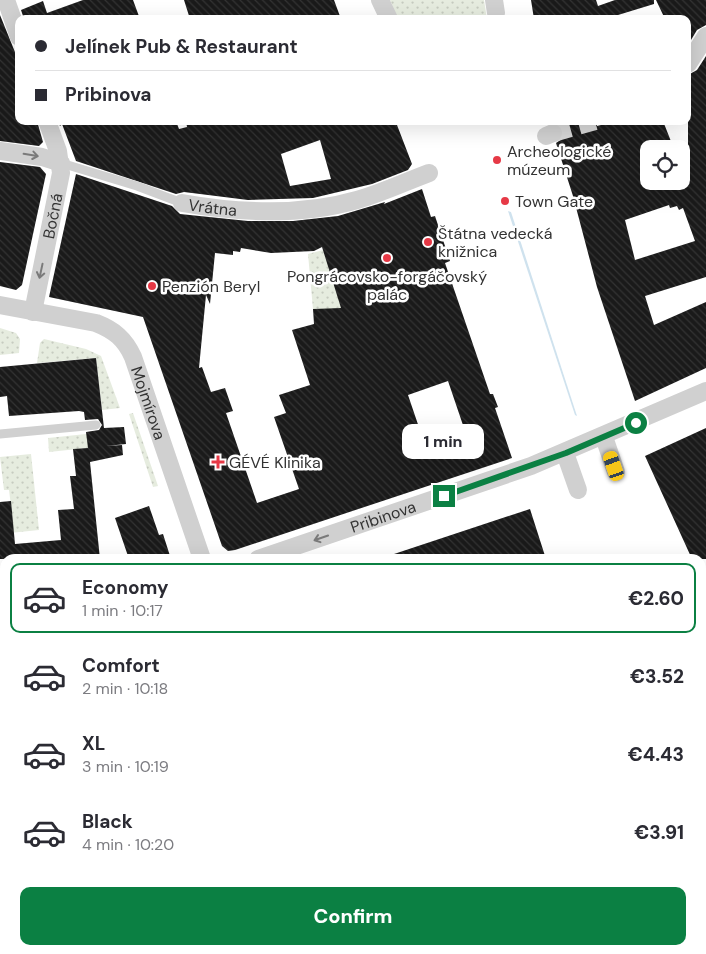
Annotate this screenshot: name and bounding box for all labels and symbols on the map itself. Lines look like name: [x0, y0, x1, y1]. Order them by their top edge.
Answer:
place label: Archeologické múzeum: [507, 141, 611, 180]
one-way arrow: [22, 151, 38, 161]
marker: Archeologické múzeum: [491, 154, 503, 166]
street label: Bočná: [37, 191, 67, 241]
place label: Town Gate: [515, 191, 593, 212]
street label: Vrátna: [187, 194, 238, 220]
marker: Town Gate: [499, 195, 511, 207]
place label: Štátna vedecká knižnica: [438, 223, 553, 262]
marker: Štátna vedecká knižnica: [422, 236, 434, 248]
marker: Pongrácovsko-forgáčovský palác: [381, 252, 393, 264]
one-way arrow: [36, 262, 45, 278]
place label: Pongrácovsko-forgáčovský palác: [287, 266, 487, 305]
place label: Penzión Beryl: [162, 276, 260, 297]
marker: Penzión Beryl: [146, 280, 158, 292]
street label: Mojmírova: [126, 364, 171, 442]
route start: [625, 412, 647, 434]
callout: 1 min: [403, 424, 485, 458]
car: [602, 449, 625, 483]
place label: GÉVÉ Klinika: [229, 452, 321, 473]
marker: GÉVÉ Klinika: [211, 455, 225, 469]
route end: [433, 485, 455, 507]
street label: Pribinova: [347, 496, 419, 537]
one-way arrow: [313, 533, 329, 543]

